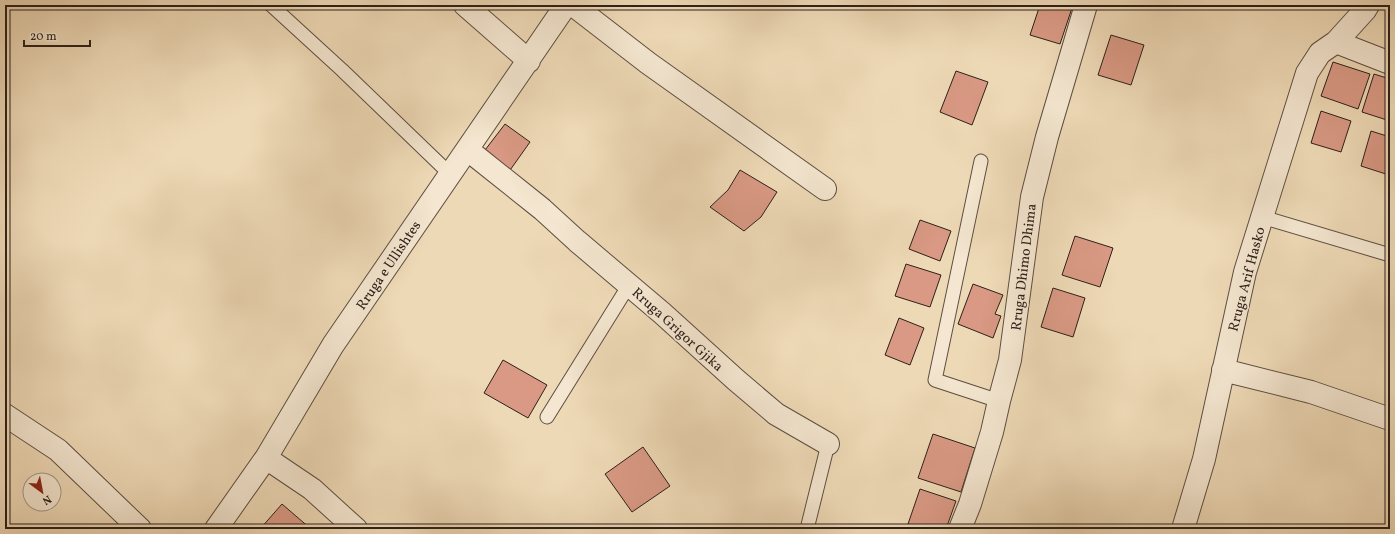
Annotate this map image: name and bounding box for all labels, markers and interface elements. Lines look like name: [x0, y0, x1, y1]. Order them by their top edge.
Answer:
scale bar: [24, 22, 90, 48]
text: 20 m: [30, 29, 57, 45]
street label: Rruga Dhimo Dhima: [1007, 203, 1042, 332]
street label: Rruga e Ullishtes: [352, 218, 426, 314]
street label: Rruga Arif Hasko: [1224, 225, 1271, 334]
street label: Rruga Grigor Gjika: [627, 284, 727, 376]
north arrow: [22, 472, 62, 512]
text: N: [39, 491, 54, 508]

